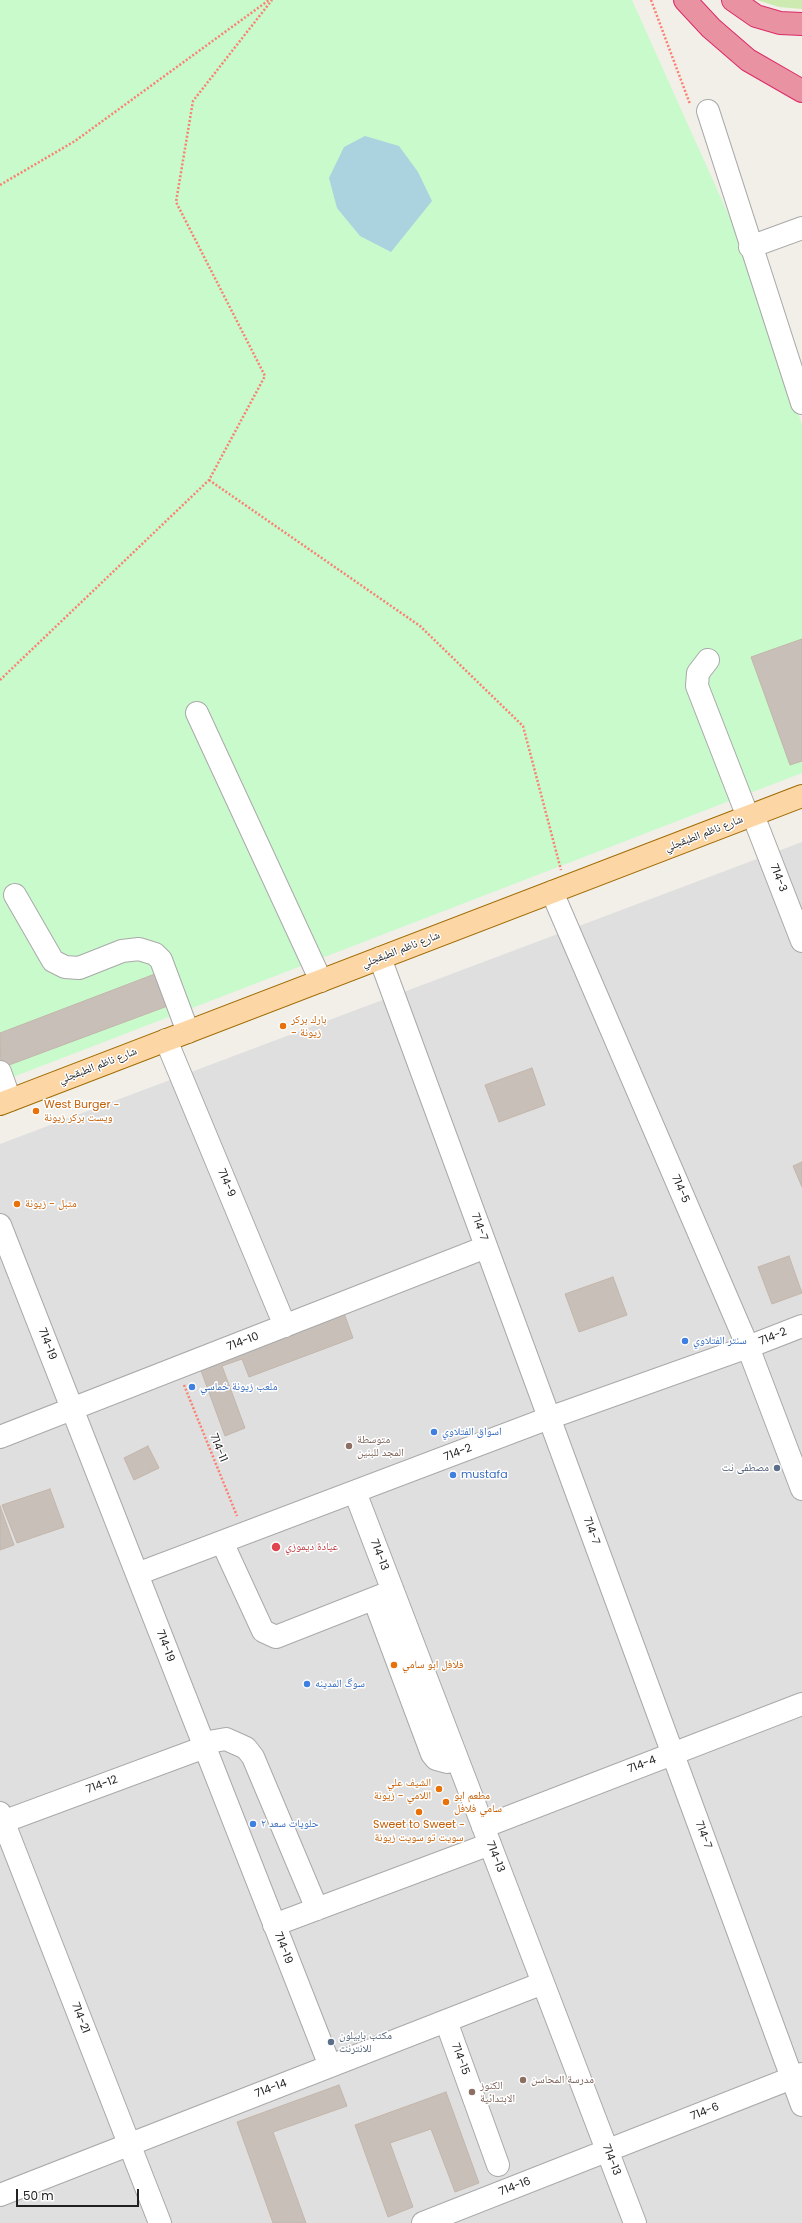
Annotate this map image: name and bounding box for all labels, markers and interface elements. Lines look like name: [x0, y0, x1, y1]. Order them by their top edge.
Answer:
street label: شارع ناظم الطبقجلي: [663, 813, 745, 855]
street label: 714-3: [767, 862, 789, 894]
street label: شارع ناظم الطبقجلي: [360, 929, 442, 971]
place label: بارك بركر - زيونة: [291, 1013, 327, 1039]
marker: بارك بركر - زيونة: [278, 1021, 288, 1031]
street label: شارع ناظم الطبقجلي: [57, 1045, 139, 1087]
place label: West Burger - ويست بركر زيونة: [44, 1098, 119, 1124]
marker: West Burger - ويست بركر زيونة: [31, 1106, 41, 1116]
street label: 714-9: [214, 1167, 238, 1199]
street label: 714-5: [668, 1173, 692, 1205]
place label: متبل - زيونة: [25, 1197, 77, 1211]
marker: متبل - زيونة: [12, 1199, 22, 1209]
street label: 714-7: [468, 1211, 490, 1243]
street label: 714-2: [757, 1325, 789, 1349]
street label: 714-19: [35, 1326, 59, 1362]
street label: 714-10: [225, 1330, 261, 1354]
place label: سنتر الفتلاوي: [693, 1334, 747, 1348]
marker: سنتر الفتلاوي: [680, 1336, 690, 1346]
place label: ملعب زيونة خماسي: [200, 1380, 277, 1394]
marker: ملعب زيونة خماسي: [187, 1382, 197, 1392]
place label: اسواق الفتلاوي: [442, 1425, 501, 1439]
marker: اسواق الفتلاوي: [429, 1427, 439, 1437]
street label: 714-11: [206, 1432, 230, 1464]
place label: متوسطة المجد للبنين: [357, 1433, 404, 1459]
marker: متوسطة المجد للبنين: [344, 1441, 354, 1451]
street label: 714-2: [442, 1442, 474, 1464]
place label: مصطفى نت: [722, 1461, 769, 1475]
marker: مصطفى نت: [772, 1463, 782, 1473]
place label: mustafa: [461, 1468, 508, 1482]
marker: mustafa: [448, 1470, 458, 1480]
street label: 714-7: [580, 1515, 602, 1547]
street label: 714-13: [367, 1537, 391, 1573]
place label: عيادة ديموزي: [285, 1540, 338, 1554]
marker: عيادة ديموزي: [270, 1541, 282, 1553]
street label: 714-19: [153, 1628, 177, 1664]
place label: فلافل ابو سامي: [402, 1658, 464, 1672]
marker: فلافل ابو سامي: [389, 1660, 399, 1670]
place label: سوگ المدينه: [315, 1677, 365, 1691]
marker: سوگ المدينه: [302, 1679, 312, 1689]
street label: 714-4: [626, 1754, 658, 1776]
street label: 714-12: [85, 1773, 119, 1797]
place label: الشيف علي اللامي - زيونة: [374, 1776, 431, 1802]
marker: الشيف علي اللامي - زيونة: [434, 1784, 444, 1794]
place label: مطعم ابو سامي فلافل: [454, 1789, 502, 1815]
marker: مطعم ابو سامي فلافل: [441, 1797, 451, 1807]
marker: Sweet to Sweet - سويت تو سويت زيونة: [414, 1807, 424, 1817]
place label: حلويات سعد ٢: [261, 1817, 319, 1831]
place label: Sweet to Sweet - سويت تو سويت زيونة: [373, 1818, 465, 1844]
marker: حلويات سعد ٢: [248, 1819, 258, 1829]
street label: 714-7: [692, 1819, 714, 1851]
street label: 714-13: [483, 1839, 507, 1875]
street label: 714-19: [271, 1930, 295, 1966]
street label: 714-21: [68, 2001, 92, 2035]
place label: مكتب بابيلون للانترنت: [339, 2029, 392, 2055]
marker: مكتب بابيلون للانترنت: [326, 2037, 336, 2047]
street label: 714-15: [448, 2041, 472, 2077]
place label: مدرسة المحاسن: [531, 2073, 594, 2087]
marker: مدرسة المحاسن: [518, 2075, 528, 2085]
street label: 714-14: [253, 2077, 289, 2101]
place label: الكنوز الابتدائية: [480, 2079, 515, 2105]
marker: الكنوز الابتدائية: [467, 2087, 477, 2097]
street label: 714-6: [689, 2100, 721, 2124]
street label: 714-13: [599, 2142, 623, 2178]
street label: 714-16: [497, 2175, 533, 2199]
scale bar: [18, 2181, 141, 2207]
text: 50 m: [23, 2187, 54, 2204]

